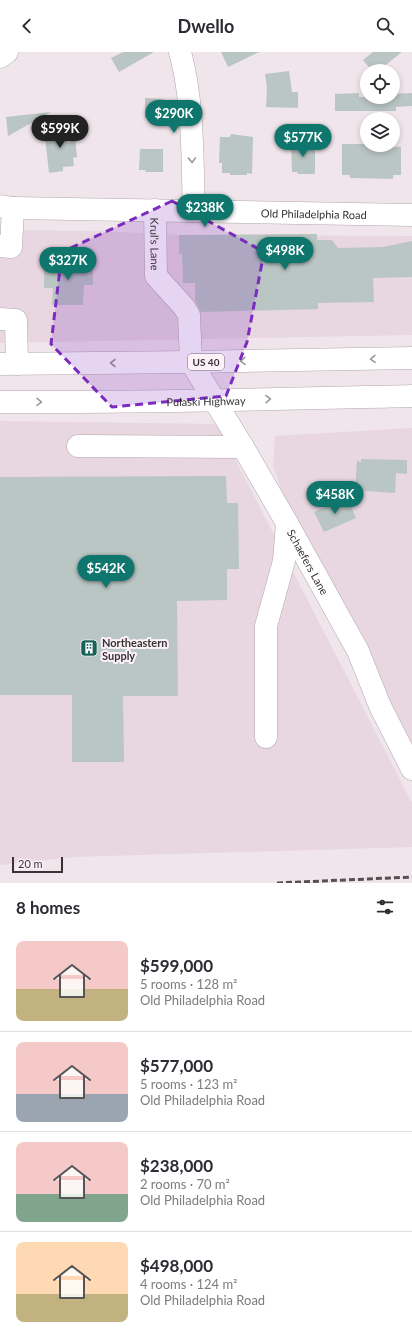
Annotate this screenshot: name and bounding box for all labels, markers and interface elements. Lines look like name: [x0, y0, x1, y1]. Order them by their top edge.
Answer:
icon: back: [16, 15, 38, 37]
text: Dwello: [178, 15, 234, 37]
icon: search: [374, 15, 396, 37]
map controls: [360, 64, 400, 152]
button: locate: [360, 64, 400, 104]
pin: $290K: [146, 100, 202, 134]
text: $290K: [154, 105, 194, 121]
button: layers: [360, 112, 400, 152]
pin: $599K: [32, 115, 88, 149]
text: $599K: [40, 120, 80, 136]
pin: $577K: [275, 124, 331, 158]
text: $577K: [283, 129, 323, 145]
one-way arrow: [188, 157, 196, 163]
pin: $238K: [177, 194, 233, 228]
text: $238K: [185, 199, 225, 215]
street label: Old Philadelphia Road: [261, 206, 367, 221]
street label: Krul's Lane: [149, 217, 162, 271]
pin: $498K: [257, 237, 313, 271]
text: $498K: [265, 242, 305, 258]
pin: $327K: [40, 247, 96, 281]
text: $327K: [48, 252, 88, 268]
road number: US 40: [188, 354, 224, 370]
one-way arrow: [370, 354, 376, 363]
one-way arrow: [240, 357, 246, 366]
one-way arrow: [110, 359, 116, 367]
street label: Pulaski Highway: [166, 393, 246, 408]
one-way arrow: [265, 395, 271, 403]
one-way arrow: [36, 398, 42, 406]
pin: $458K: [307, 481, 363, 515]
text: $458K: [315, 486, 355, 502]
street label: Schaefers Lane: [285, 527, 332, 597]
pin: $542K: [78, 555, 134, 589]
text: $542K: [86, 560, 126, 576]
place label: Northeastern Supply: [102, 636, 168, 662]
building icon: Northeastern Supply: [79, 638, 99, 658]
scale bar: [12, 855, 63, 874]
text: 20 m: [18, 857, 43, 870]
icon: filters: [374, 896, 396, 918]
text: 8 homes: [16, 897, 80, 918]
text: $599,000: [140, 955, 213, 976]
icon: home: [48, 957, 96, 1005]
text: 5 rooms · 128 m²: [140, 976, 237, 992]
text: Old Philadelphia Road: [140, 992, 265, 1008]
text: $577,000: [140, 1055, 213, 1076]
icon: home: [48, 1058, 96, 1106]
text: 5 rooms · 123 m²: [140, 1076, 237, 1092]
text: Old Philadelphia Road: [140, 1092, 265, 1108]
text: $238,000: [140, 1155, 213, 1176]
icon: home: [48, 1158, 96, 1206]
text: 2 rooms · 70 m²: [140, 1176, 230, 1192]
text: Old Philadelphia Road: [140, 1192, 265, 1208]
text: $498,000: [140, 1255, 213, 1276]
icon: home: [48, 1258, 96, 1306]
text: 4 rooms · 124 m²: [140, 1276, 237, 1292]
text: Old Philadelphia Road: [140, 1292, 265, 1308]

